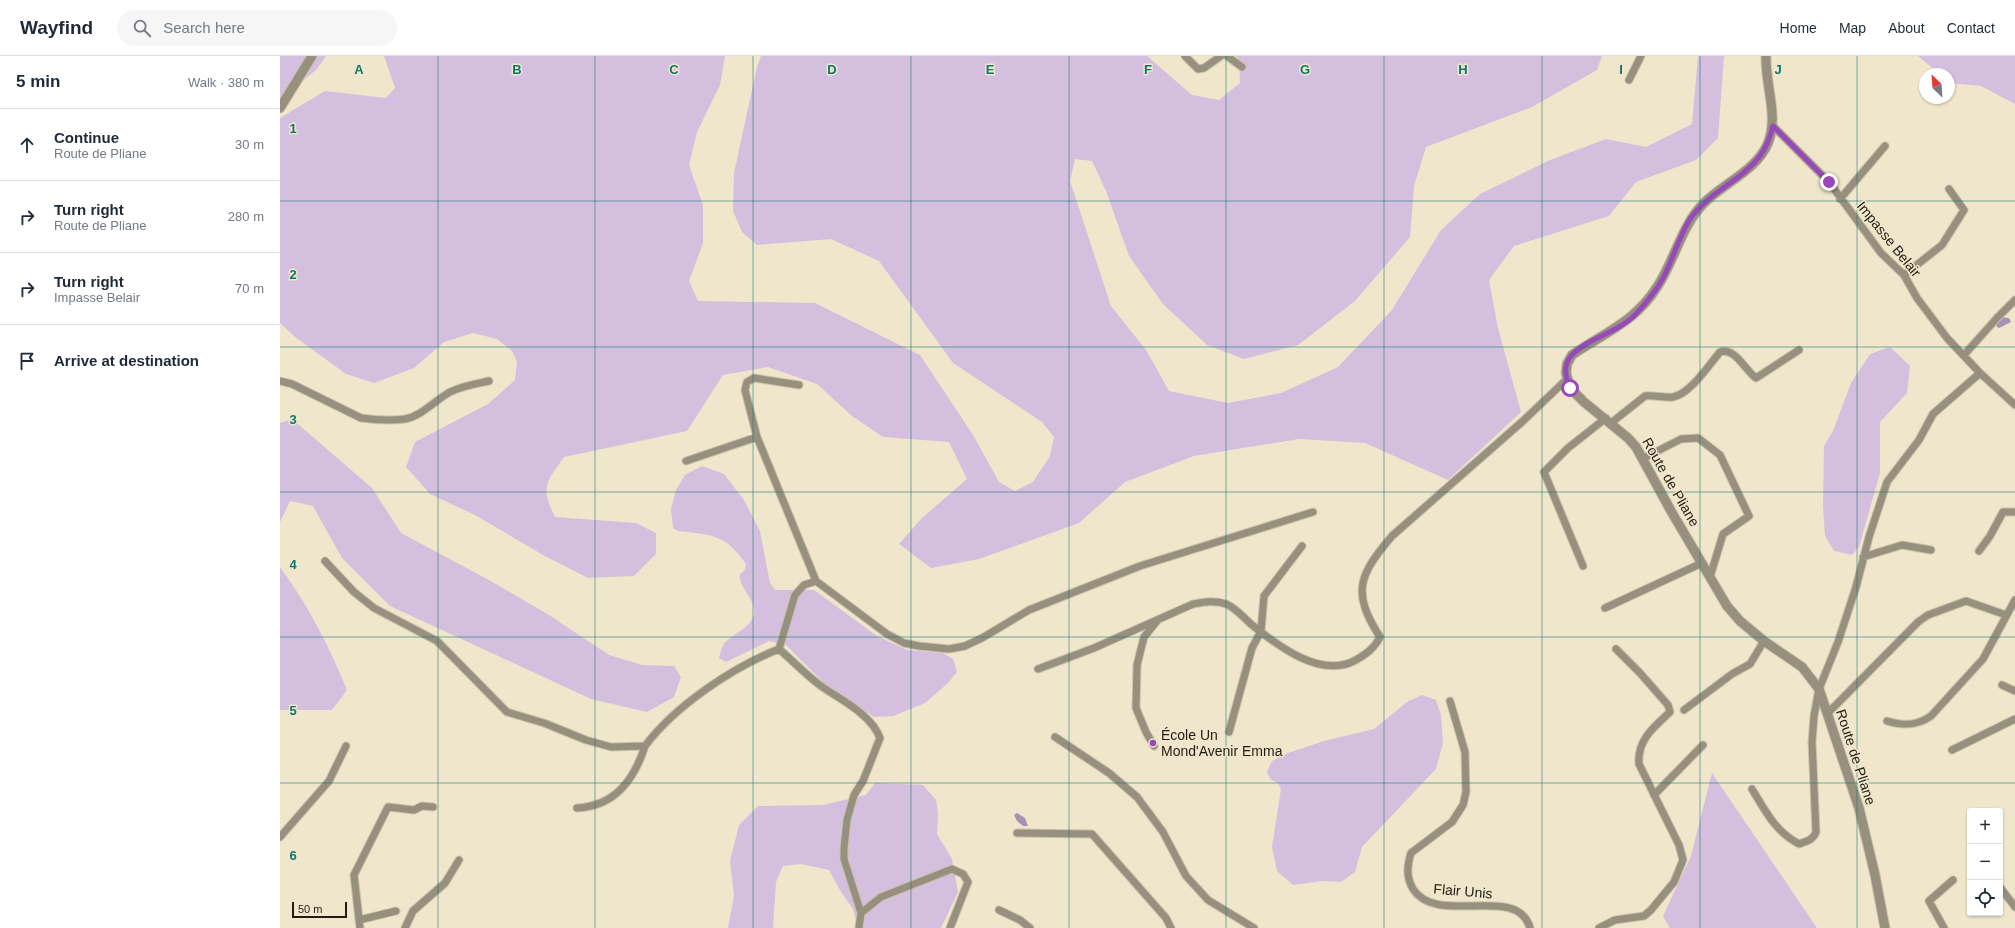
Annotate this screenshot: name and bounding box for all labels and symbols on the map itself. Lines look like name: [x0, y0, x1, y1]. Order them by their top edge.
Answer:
text: A: [354, 62, 364, 77]
text: B: [512, 62, 522, 77]
text: C: [669, 62, 679, 77]
text: D: [827, 62, 837, 77]
text: E: [986, 62, 995, 77]
text: F: [1144, 62, 1152, 77]
text: G: [1300, 62, 1310, 77]
text: H: [1458, 62, 1468, 77]
text: I: [1619, 62, 1623, 77]
text: J: [1774, 62, 1782, 77]
north arrow: [1919, 68, 1955, 104]
text: 1: [289, 121, 297, 136]
route end: [1820, 173, 1838, 191]
street label: Impasse Belair: [1854, 198, 1925, 280]
text: 2: [289, 267, 297, 282]
route start: [1561, 379, 1579, 397]
text: 3: [289, 412, 297, 427]
street label: Route de Pliane: [1639, 435, 1703, 529]
text: 4: [289, 557, 297, 572]
text: 5: [289, 703, 297, 718]
street label: Route de Pliane: [1833, 707, 1879, 807]
place label: École Un Mond'Avenir Emma: [1161, 727, 1283, 759]
marker: École Un Mond'Avenir Emma: [1148, 738, 1158, 748]
text: 6: [289, 848, 297, 863]
street label: Flair Unis: [1433, 880, 1493, 902]
scale bar: [292, 900, 347, 919]

